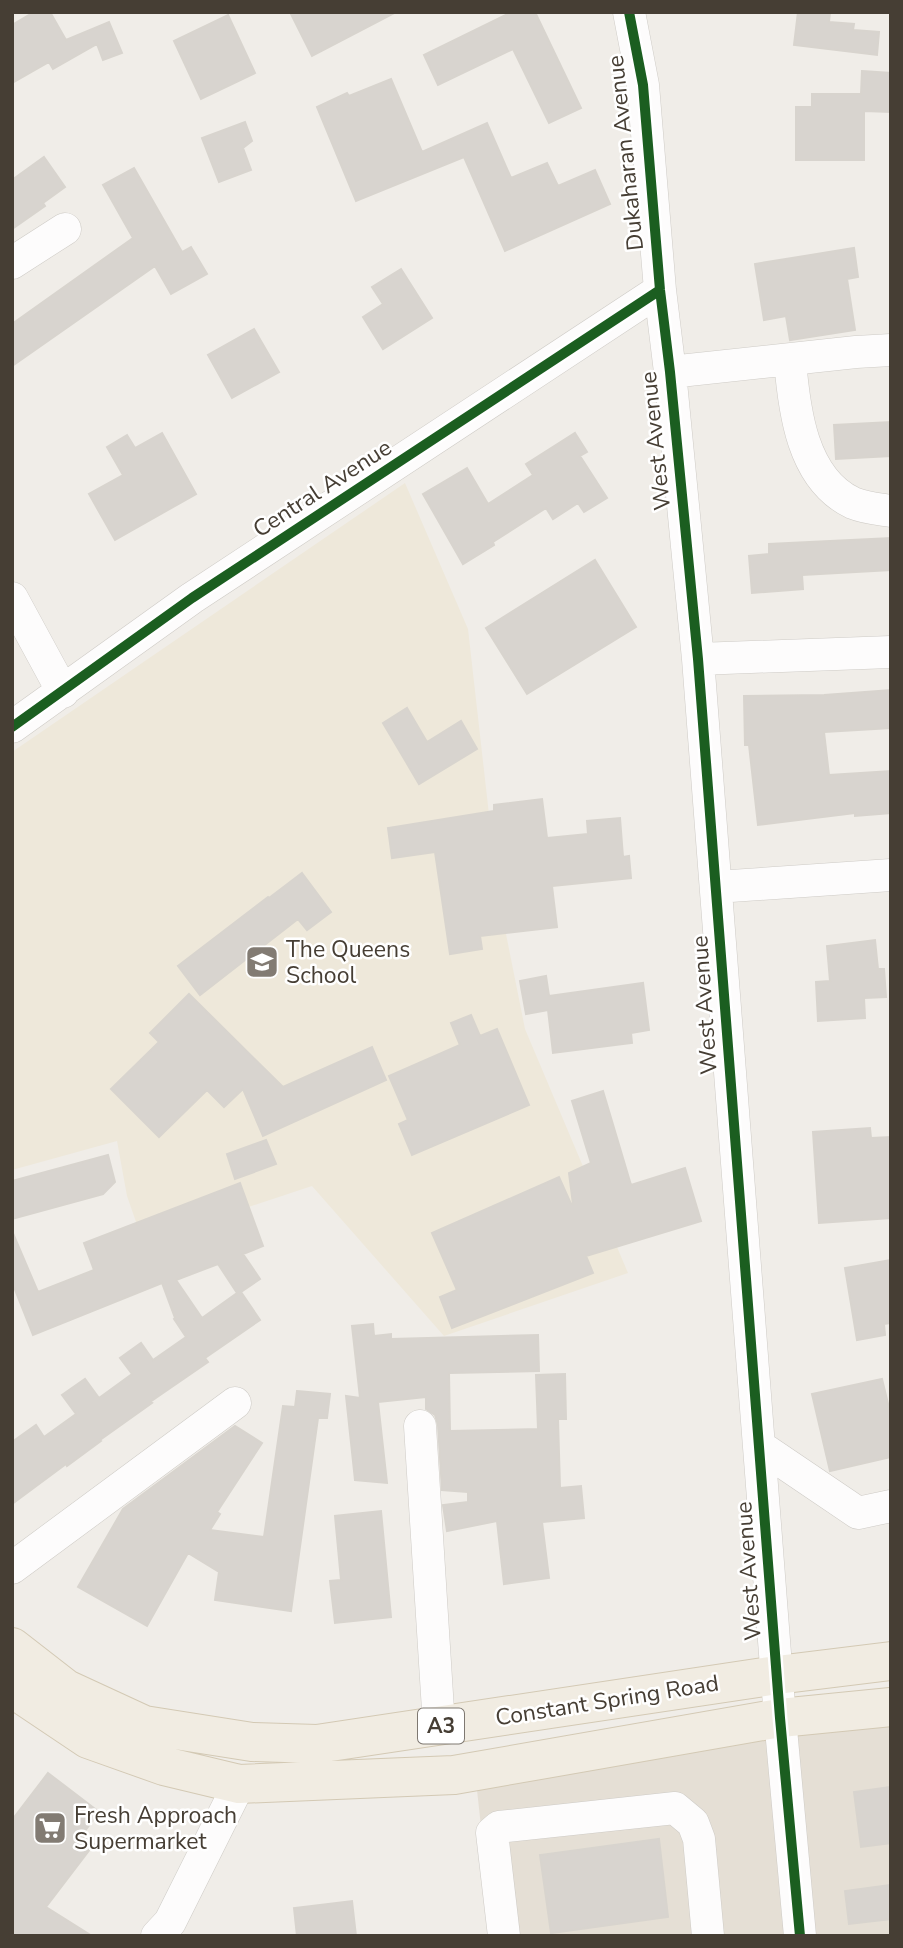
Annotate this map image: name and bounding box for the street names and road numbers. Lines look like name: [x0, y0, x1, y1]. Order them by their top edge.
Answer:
street label: Dukaharan Avenue: [600, 54, 651, 252]
street label: West Avenue: [633, 370, 678, 512]
street label: Central Avenue: [247, 432, 398, 545]
street label: West Avenue: [684, 934, 725, 1076]
street label: West Avenue: [728, 1500, 769, 1642]
street label: Constant Spring Road: [493, 1668, 721, 1733]
road number: A3: [418, 1708, 464, 1744]

